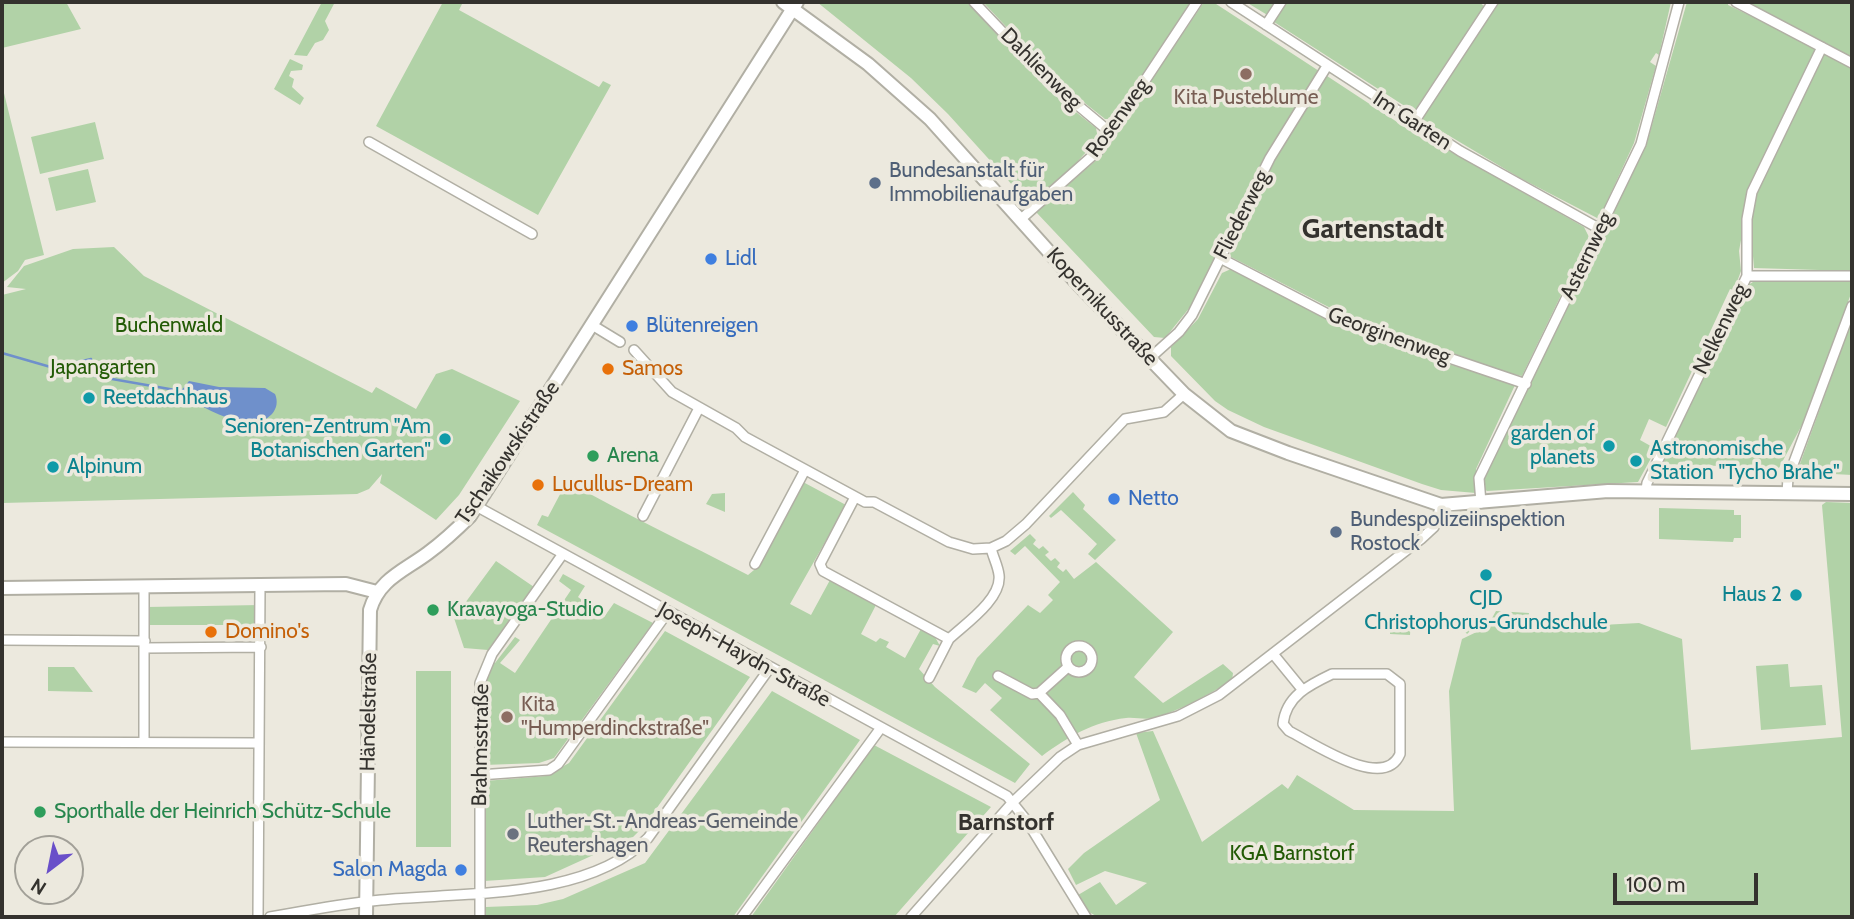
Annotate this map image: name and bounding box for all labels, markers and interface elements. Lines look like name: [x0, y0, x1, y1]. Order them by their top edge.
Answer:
street label: Dahlienweg: [995, 23, 1087, 115]
marker: Kita Pusteblume: [1238, 66, 1254, 82]
street label: Rosenweg: [1081, 74, 1155, 162]
place label: Kita Pusteblume: [1174, 85, 1318, 111]
street label: Im Garten: [1368, 86, 1456, 156]
place label: Bundesanstalt für Immobilienaufgaben: [889, 158, 1073, 208]
street label: Fliederweg: [1209, 166, 1275, 264]
marker: Bundesanstalt für Immobilienaufgaben: [867, 175, 883, 191]
street label: Asternweg: [1555, 208, 1619, 304]
district label: Gartenstadt: [1302, 213, 1444, 247]
street label: Kopernikusstraße: [1041, 243, 1163, 371]
place label: Lidl: [725, 246, 757, 272]
marker: Lidl: [703, 251, 719, 267]
street label: Nelkenweg: [1688, 280, 1754, 378]
street label: Georginenweg: [1324, 302, 1454, 370]
park label: Buchenwald: [115, 313, 223, 339]
place label: Blütenreigen: [646, 313, 758, 339]
marker: Blütenreigen: [624, 318, 640, 334]
park label: Japangarten: [50, 355, 156, 381]
place label: Samos: [622, 356, 683, 382]
marker: Samos: [600, 361, 616, 377]
street label: Tschaikowskistraße: [451, 377, 565, 529]
place label: Reetdachhaus: [103, 385, 228, 411]
marker: Reetdachhaus: [81, 390, 97, 406]
place label: Senioren-Zentrum "Am Botanischen Garten": [225, 414, 431, 464]
place label: garden of planets: [1511, 421, 1595, 471]
marker: Senioren-Zentrum "Am Botanischen Garten": [437, 431, 453, 447]
place label: Astronomische Station "Tycho Brahe": [1650, 436, 1840, 486]
marker: garden of planets: [1601, 438, 1617, 454]
place label: Arena: [607, 443, 659, 469]
marker: Arena: [585, 448, 601, 464]
marker: Astronomische Station "Tycho Brahe": [1628, 453, 1644, 469]
place label: Alpinum: [67, 454, 142, 480]
marker: Alpinum: [45, 459, 61, 475]
place label: Lucullus-Dream: [552, 472, 693, 498]
marker: Lucullus-Dream: [530, 477, 546, 493]
place label: Netto: [1128, 486, 1179, 512]
marker: Netto: [1106, 491, 1122, 507]
place label: Bundespolizeiinspektion Rostock: [1350, 507, 1565, 557]
marker: Bundespolizeiinspektion Rostock: [1328, 524, 1344, 540]
marker: CJD Christophorus-Grundschule: [1478, 567, 1494, 583]
place label: Haus 2: [1722, 582, 1782, 608]
place label: CJD Christophorus-Grundschule: [1364, 586, 1608, 636]
marker: Haus 2: [1788, 587, 1804, 603]
place label: Kravayoga-Studio: [447, 597, 604, 623]
street label: Joseph-Haydn-Straße: [653, 597, 835, 713]
marker: Kravayoga-Studio: [425, 602, 441, 618]
place label: Domino's: [225, 619, 309, 645]
marker: Domino's: [203, 624, 219, 640]
street label: Händelstraße: [355, 652, 383, 772]
street label: Brahmsstraße: [467, 684, 495, 806]
place label: Kita "Humperdinckstraße": [521, 692, 709, 742]
marker: Kita "Humperdinckstraße": [499, 709, 515, 725]
place label: Sporthalle der Heinrich Schütz-Schule: [54, 799, 391, 825]
marker: Sporthalle der Heinrich Schütz-Schule: [32, 804, 48, 820]
place label: Luther-St.-Andreas-Gemeinde Reutershagen: [527, 809, 798, 859]
district label: Barnstorf: [958, 809, 1054, 837]
marker: Luther-St.-Andreas-Gemeinde Reutershagen: [505, 826, 521, 842]
north arrow: [14, 835, 84, 905]
park label: KGA Barnstorf: [1230, 841, 1354, 867]
place label: Salon Magda: [333, 857, 447, 883]
scale bar: [1616, 860, 1761, 904]
marker: Salon Magda: [453, 862, 469, 878]
text: 100 m: [1626, 872, 1685, 897]
text: N: [27, 873, 50, 900]

